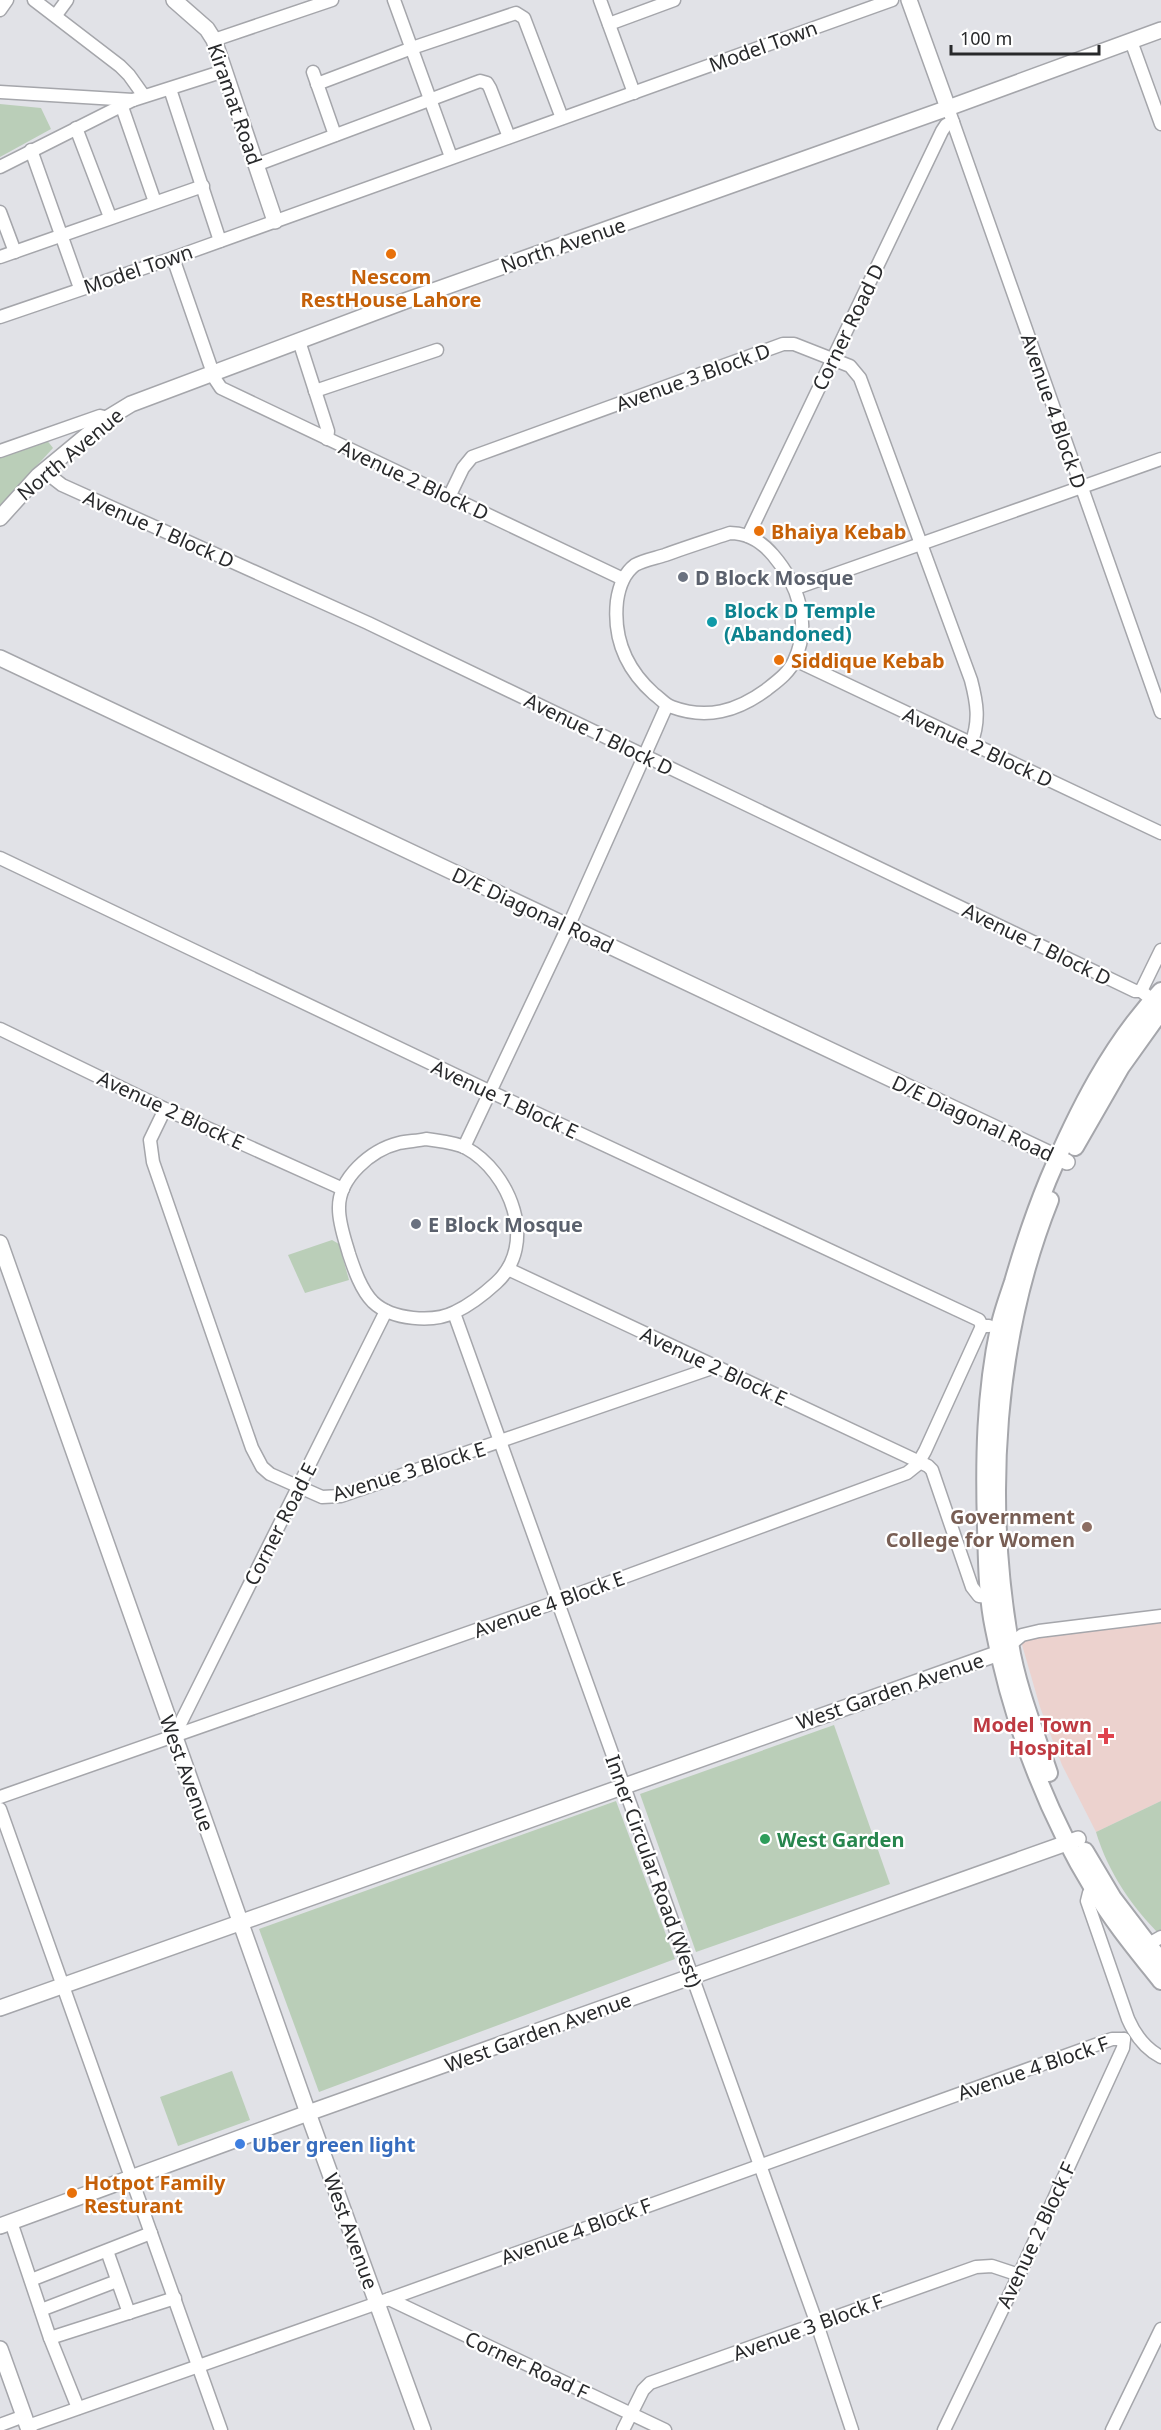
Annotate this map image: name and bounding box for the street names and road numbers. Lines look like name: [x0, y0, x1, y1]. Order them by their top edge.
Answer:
street label: Model Town: [705, 14, 821, 78]
street label: Kiramat Road: [202, 40, 268, 168]
street label: North Avenue: [497, 211, 629, 279]
street label: Model Town: [80, 238, 196, 300]
street label: Corner Road D: [806, 259, 890, 395]
street label: Avenue 4 Block D: [1015, 330, 1093, 492]
street label: Avenue 3 Block D: [612, 337, 774, 417]
street label: North Avenue: [11, 402, 129, 506]
street label: Avenue 2 Block D: [335, 433, 493, 527]
street label: Avenue 1 Block D: [79, 484, 239, 574]
street label: Avenue 1 Block D: [520, 686, 678, 782]
street label: Avenue 2 Block D: [899, 700, 1057, 794]
street label: D/E Diagonal Road: [448, 861, 618, 959]
street label: Avenue 1 Block D: [958, 896, 1116, 992]
street label: Avenue 1 Block E: [427, 1053, 583, 1145]
street label: Avenue 2 Block E: [93, 1064, 249, 1156]
street label: D/E Diagonal Road: [888, 1069, 1058, 1167]
street label: Avenue 2 Block E: [636, 1320, 792, 1412]
street label: Avenue 3 Block E: [329, 1435, 489, 1507]
street label: Corner Road E: [237, 1458, 323, 1590]
street label: Avenue 4 Block E: [470, 1564, 628, 1644]
street label: West Garden Avenue: [793, 1646, 987, 1736]
street label: West Avenue: [154, 1711, 220, 1835]
street label: Inner Circular Road (West): [599, 1751, 709, 1991]
street label: West Garden Avenue: [441, 1986, 635, 2078]
street label: Avenue 4 Block F: [954, 2029, 1112, 2107]
street label: Avenue 2 Block F: [990, 2158, 1082, 2312]
street label: West Avenue: [318, 2169, 384, 2293]
street label: Avenue 4 Block F: [497, 2191, 655, 2271]
street label: Avenue 3 Block F: [729, 2287, 887, 2367]
street label: Corner Road F: [461, 2325, 593, 2405]

